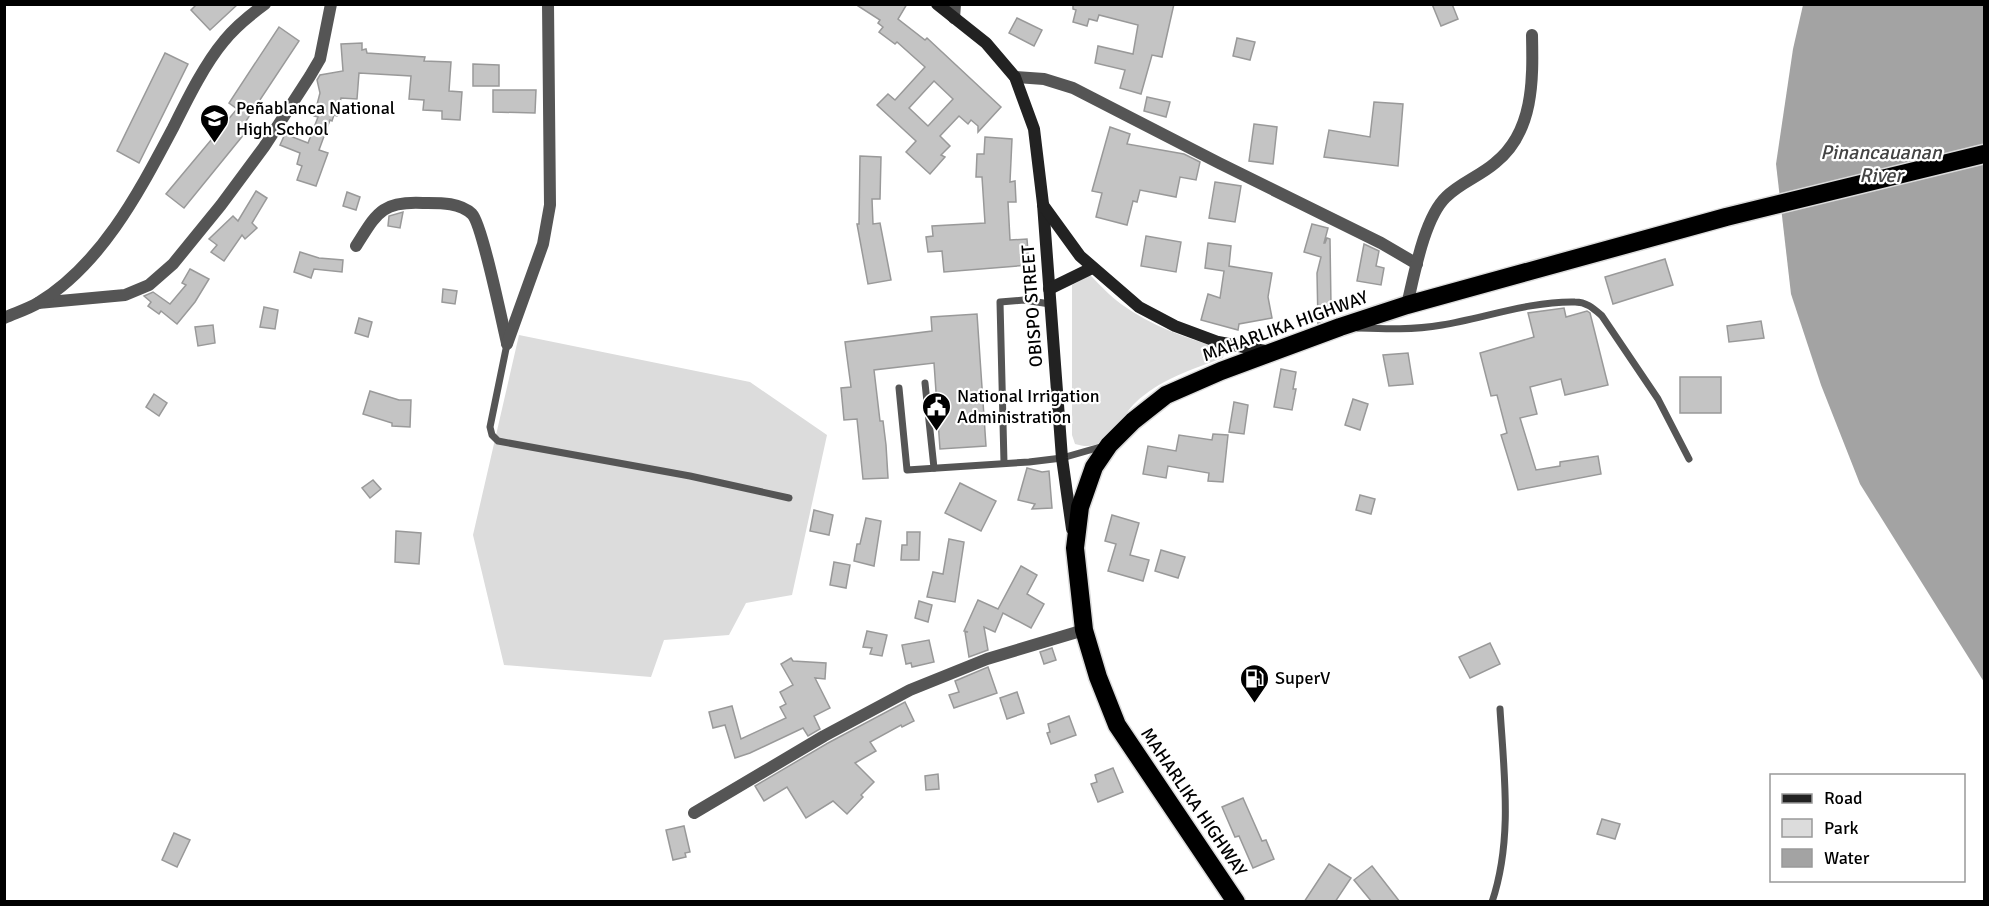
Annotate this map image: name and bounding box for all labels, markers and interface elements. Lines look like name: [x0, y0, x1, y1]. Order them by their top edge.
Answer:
place label: Peñablanca National High School: [236, 97, 395, 140]
school or university icon: Peñablanca National High School: [199, 102, 231, 144]
water label: Pinancauanan River: [1820, 140, 1943, 188]
street label: OBISPO STREET: [1017, 244, 1047, 368]
street label: MAHARLIKA HIGHWAY: [1199, 286, 1371, 366]
place label: National Irrigation Administration: [957, 385, 1100, 428]
public building icon: National Irrigation Administration: [920, 390, 952, 432]
fuel station icon: SuperV: [1238, 662, 1270, 704]
place label: SuperV: [1275, 667, 1331, 689]
street label: MAHARLIKA HIGHWAY: [1136, 723, 1252, 881]
legend: [1770, 774, 1965, 882]
text: Road: [1824, 787, 1863, 809]
text: Park: [1824, 817, 1859, 839]
text: Water: [1824, 847, 1870, 869]

